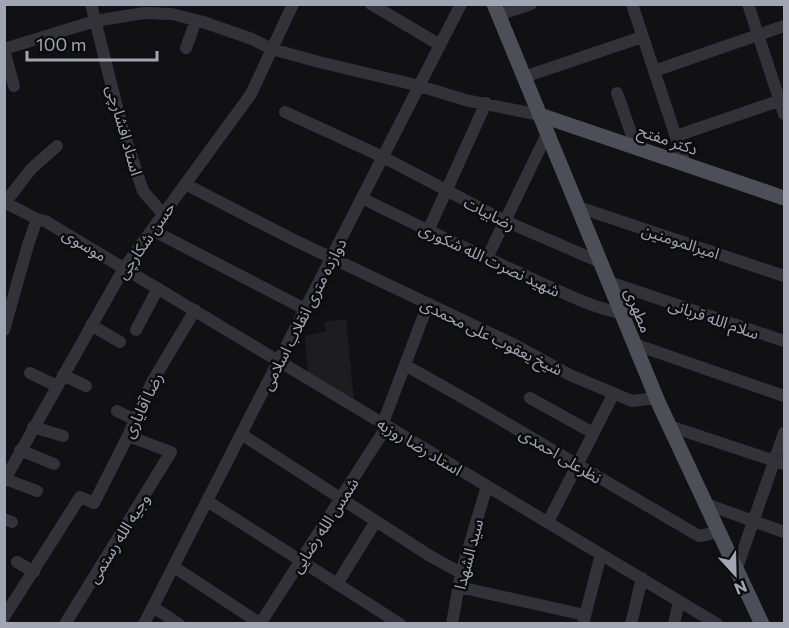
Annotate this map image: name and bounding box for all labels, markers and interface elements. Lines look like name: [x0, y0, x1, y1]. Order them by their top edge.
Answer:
scale bar: [27, 24, 158, 62]
text: 100 m: [36, 33, 86, 55]
street label: استاد افشارچی: [101, 83, 147, 178]
street label: دکتر مفتح: [634, 120, 701, 162]
street label: رضابیات: [461, 192, 519, 235]
street label: حسن شکارچی: [112, 198, 180, 283]
street label: شهید نصرت الله شکوری: [416, 218, 563, 301]
street label: امیرالمومنین: [640, 220, 722, 263]
street label: موسوی: [59, 223, 111, 265]
street label: دوازده متری انقلاب اسلامی: [256, 235, 350, 394]
street label: مطهری: [621, 285, 656, 335]
street label: شیخ یعقوب علی محمدی: [416, 293, 566, 382]
street label: سلام الله قربانی: [665, 294, 762, 346]
street label: رضا آقایاری: [118, 369, 167, 441]
street label: استاد رضا روزبه: [374, 413, 466, 480]
street label: نظرعلی احمدی: [516, 423, 606, 488]
street label: شمس الله رضایی: [286, 474, 363, 577]
street label: وجیه الله رستمی: [83, 490, 154, 587]
street label: سید الشهدا: [449, 517, 487, 592]
north arrow: [705, 544, 765, 604]
text: N: [732, 577, 750, 599]

